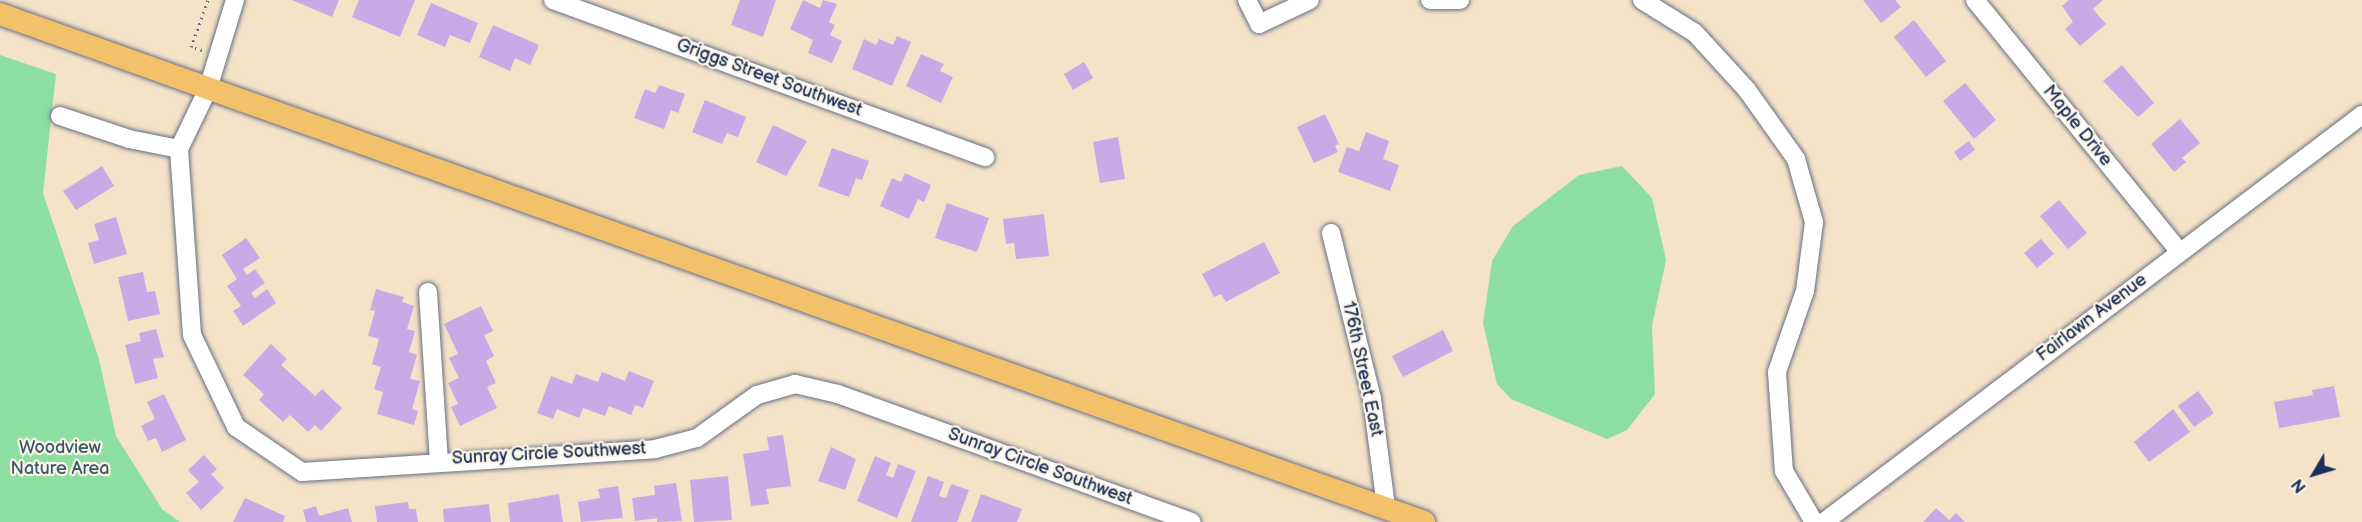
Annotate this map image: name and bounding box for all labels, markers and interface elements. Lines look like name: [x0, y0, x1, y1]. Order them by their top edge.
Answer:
street label: Griggs Street Southwest: [673, 34, 865, 122]
street label: Maple Drive: [2038, 81, 2116, 171]
street label: Fairlawn Avenue: [2033, 269, 2151, 367]
street label: 176th Street East: [1337, 299, 1387, 439]
street label: Sunray Circle Southwest: [944, 423, 1136, 511]
park label: Woodview Nature Area: [11, 438, 109, 480]
street label: Sunray Circle Southwest: [451, 438, 647, 470]
north arrow: [2284, 444, 2344, 504]
text: N: [2288, 475, 2311, 496]

